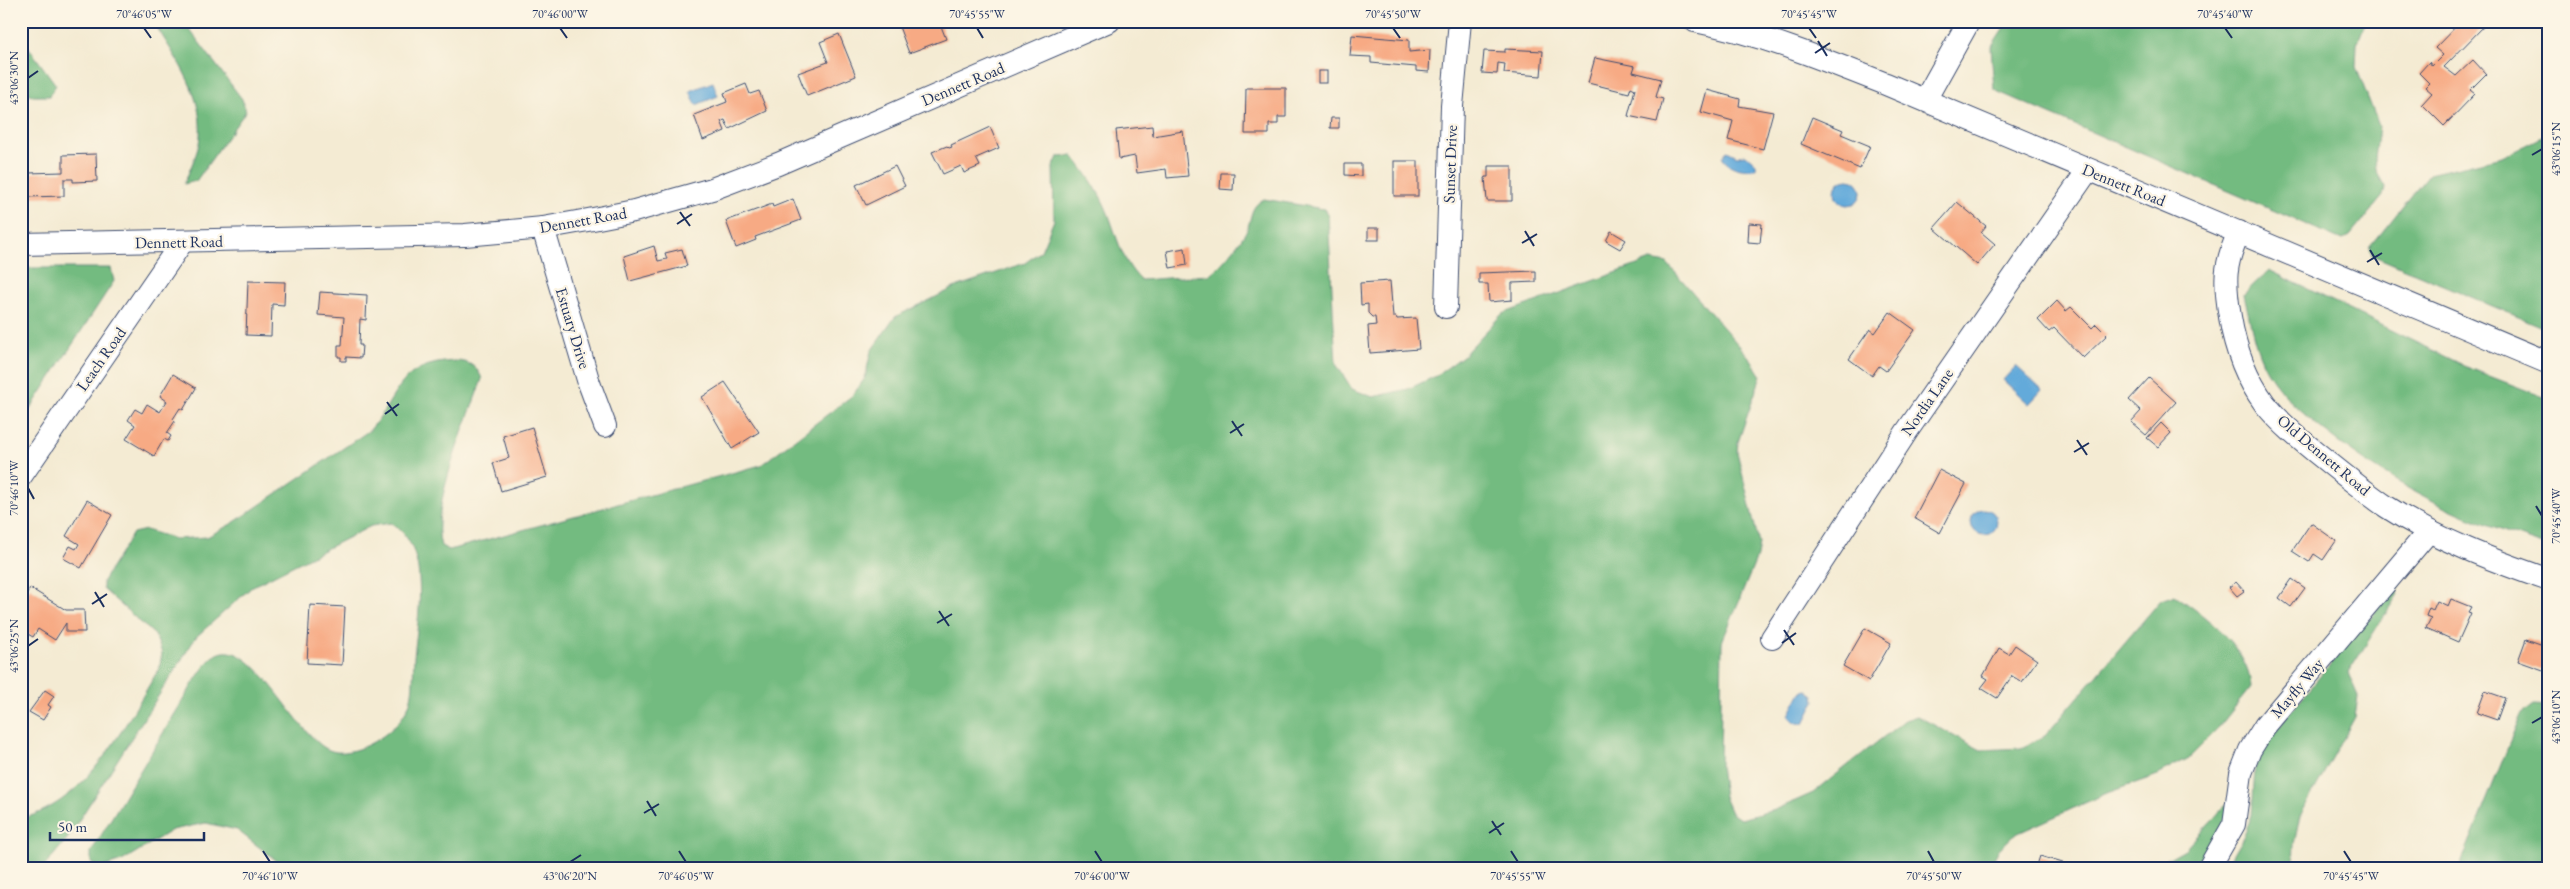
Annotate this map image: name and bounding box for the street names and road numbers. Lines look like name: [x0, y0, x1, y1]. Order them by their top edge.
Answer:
street label: Dennett Road: [918, 57, 1009, 111]
street label: Sunset Drive: [1438, 125, 1462, 203]
street label: Dennett Road: [2079, 159, 2170, 212]
street label: Dennett Road: [538, 202, 629, 238]
street label: Dennett Road: [135, 231, 224, 253]
street label: Estuary Drive: [551, 285, 595, 371]
street label: Leach Road: [71, 322, 131, 395]
street label: Nordia Lane: [1896, 364, 1958, 440]
street label: Old Dennett Road: [2273, 410, 2376, 501]
street label: Mayfly Way: [2266, 653, 2329, 722]

